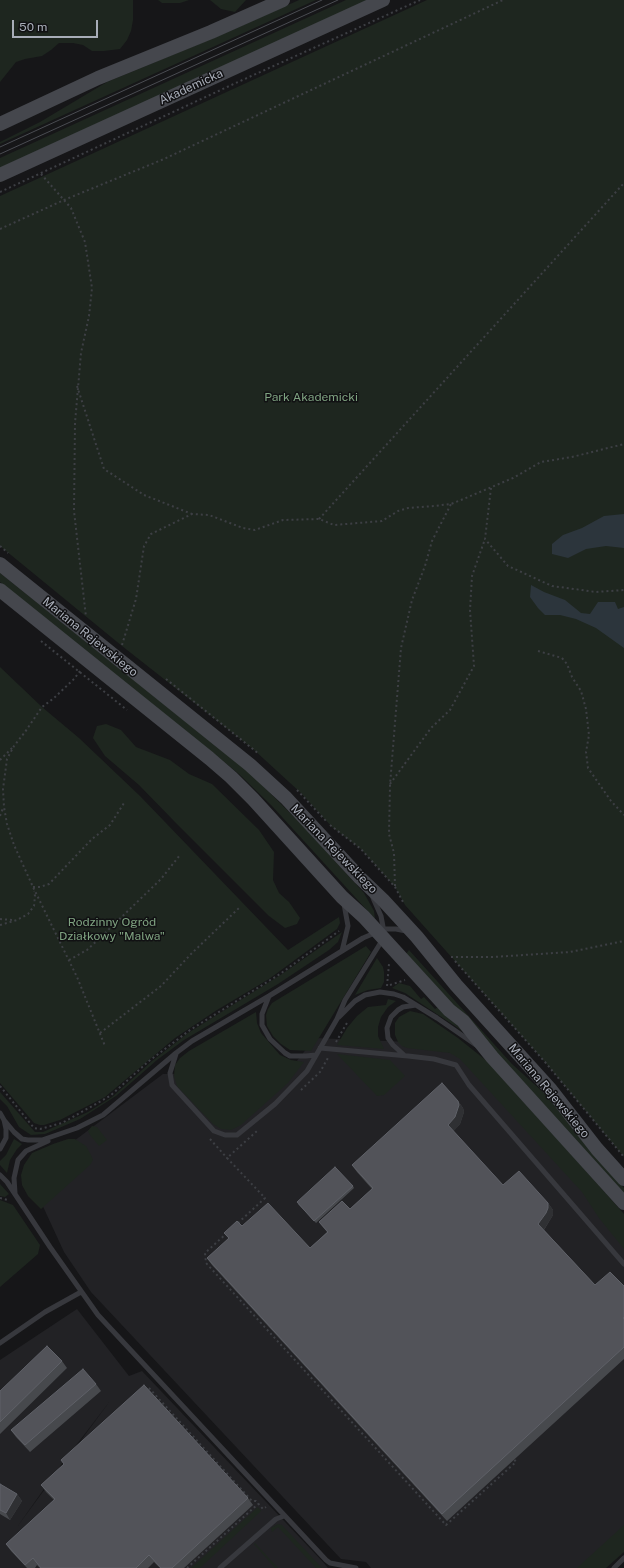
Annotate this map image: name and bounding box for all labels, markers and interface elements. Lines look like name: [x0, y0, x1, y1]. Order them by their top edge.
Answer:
scale bar: [14, 12, 100, 38]
text: 50 m: [19, 20, 47, 34]
street label: Akademicka: [157, 66, 225, 108]
park label: Park Akademicki: [264, 390, 358, 404]
street label: Mariana Rejewskiego: [39, 594, 141, 680]
street label: Mariana Rejewskiego: [288, 801, 380, 897]
park label: Rodzinny Ogród Działkowy "Malwa": [59, 915, 165, 943]
street label: Mariana Rejewskiego: [505, 1041, 593, 1141]

